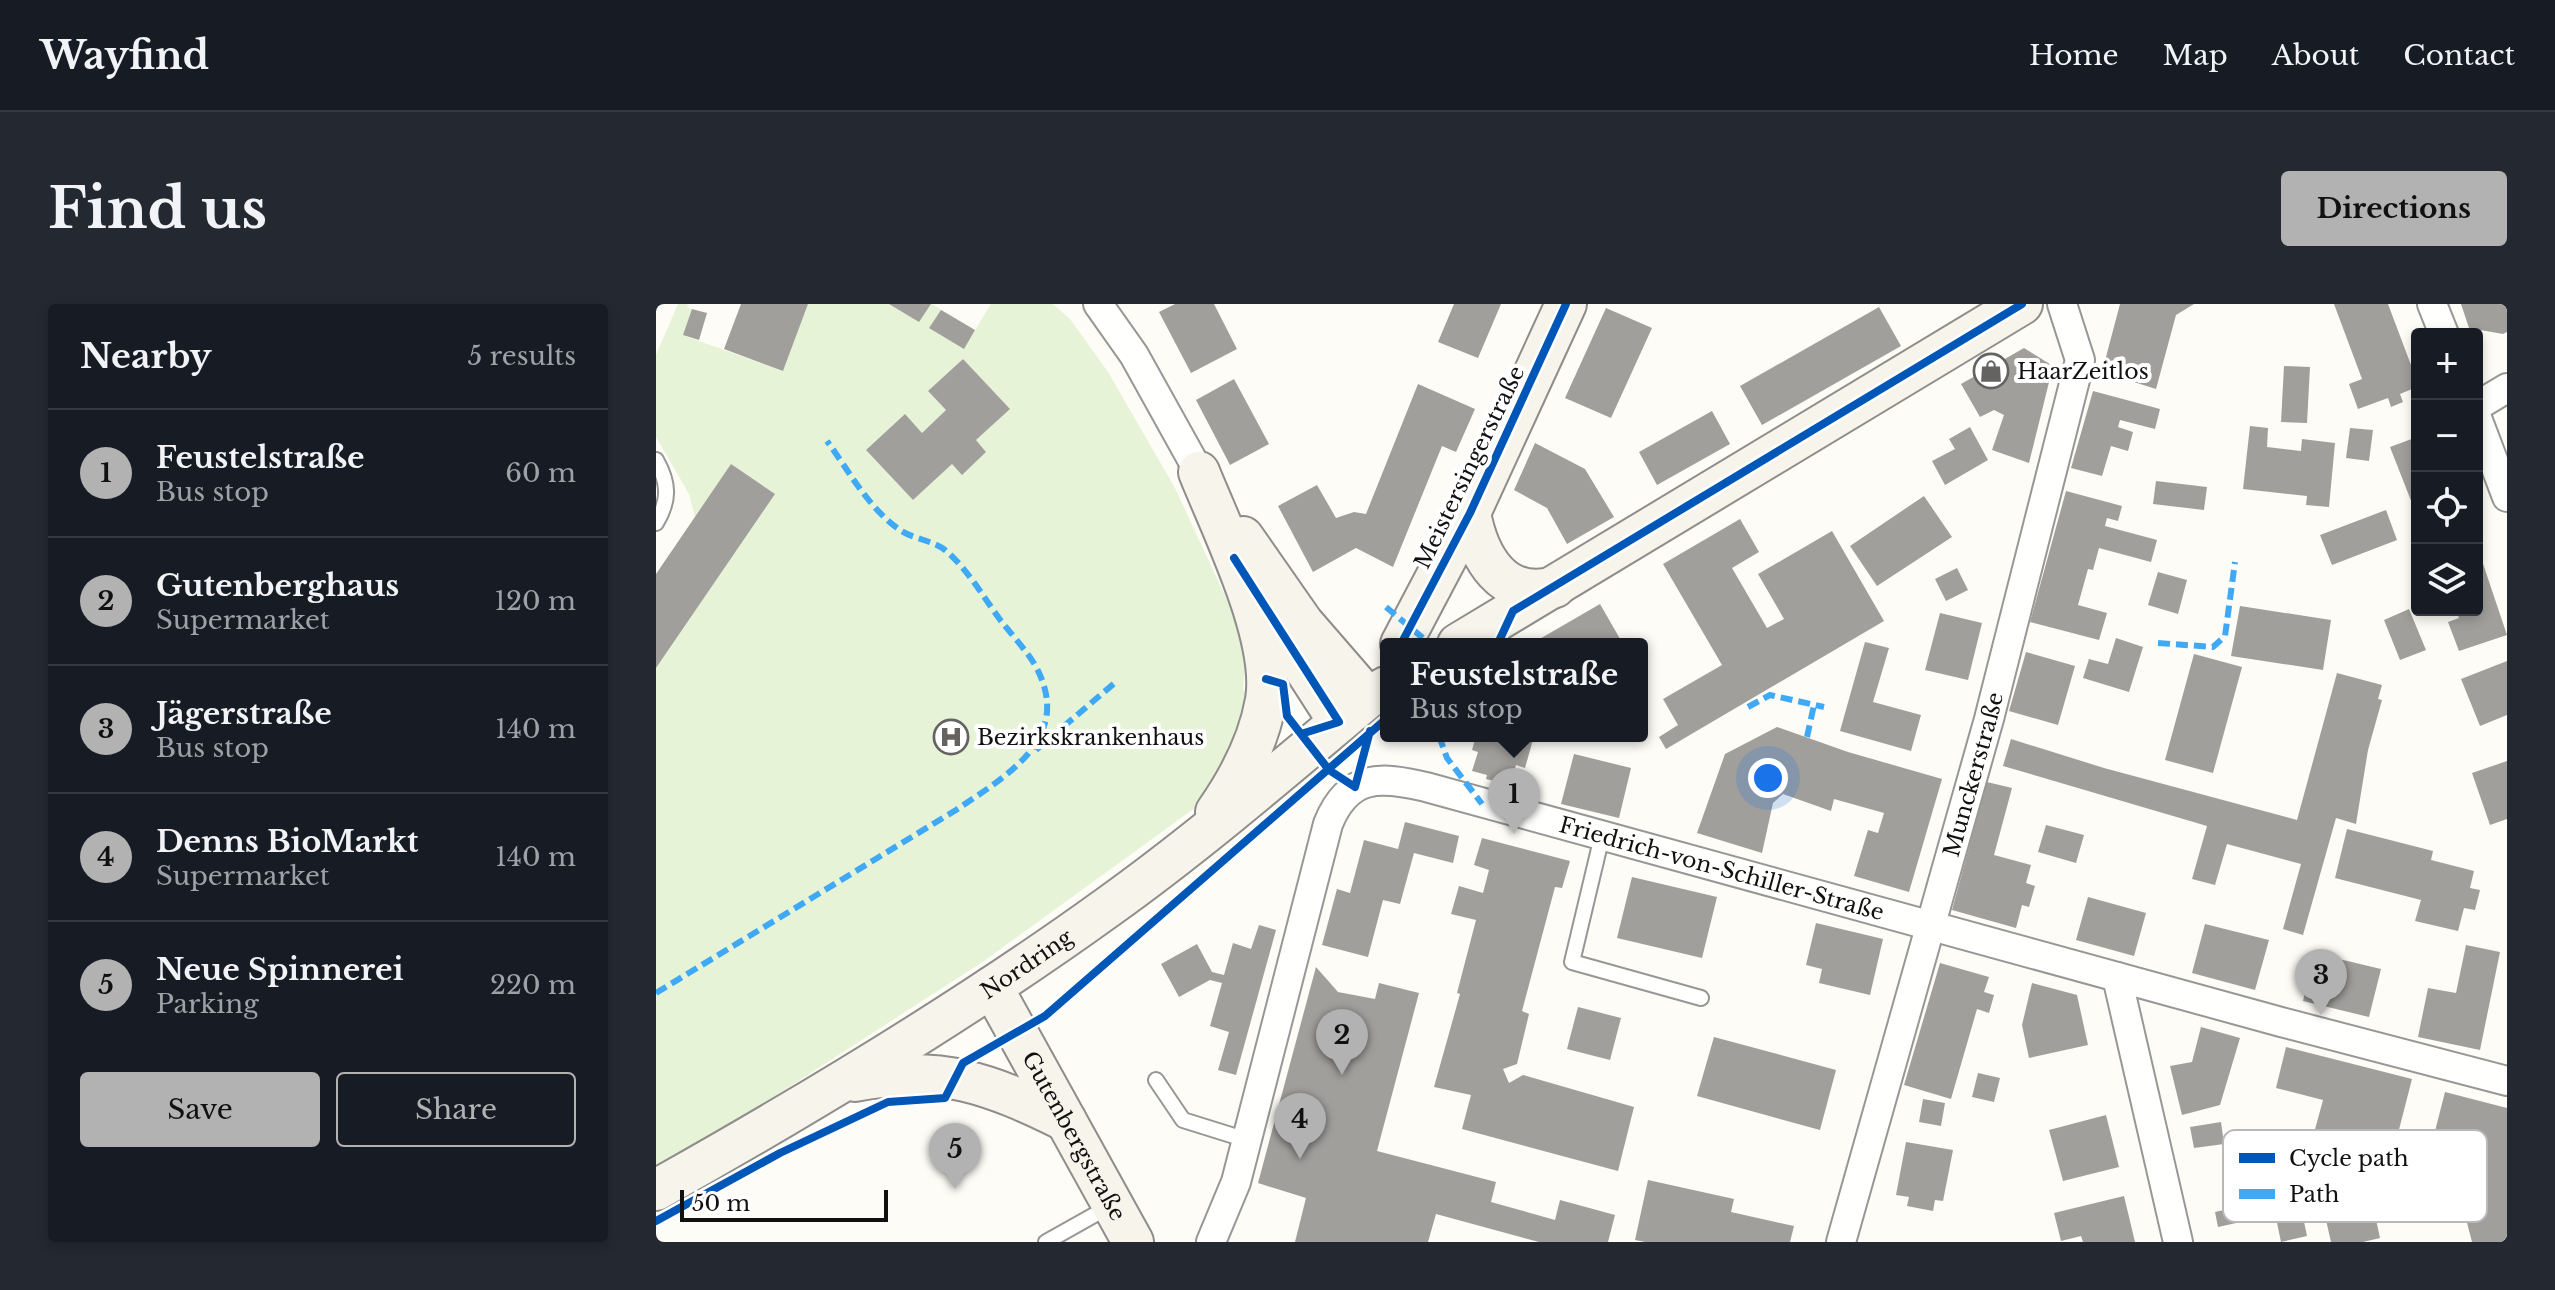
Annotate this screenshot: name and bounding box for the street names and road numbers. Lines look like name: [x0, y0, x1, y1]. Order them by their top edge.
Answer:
street label: Meistersingerstraße: [1409, 361, 1530, 573]
street label: Munckerstraße: [1938, 689, 2009, 860]
street label: Friedrich-von-Schiller-Straße: [1556, 811, 1887, 926]
street label: Nordring: [976, 923, 1078, 1005]
street label: Gutenbergstraße: [1016, 1047, 1131, 1225]

